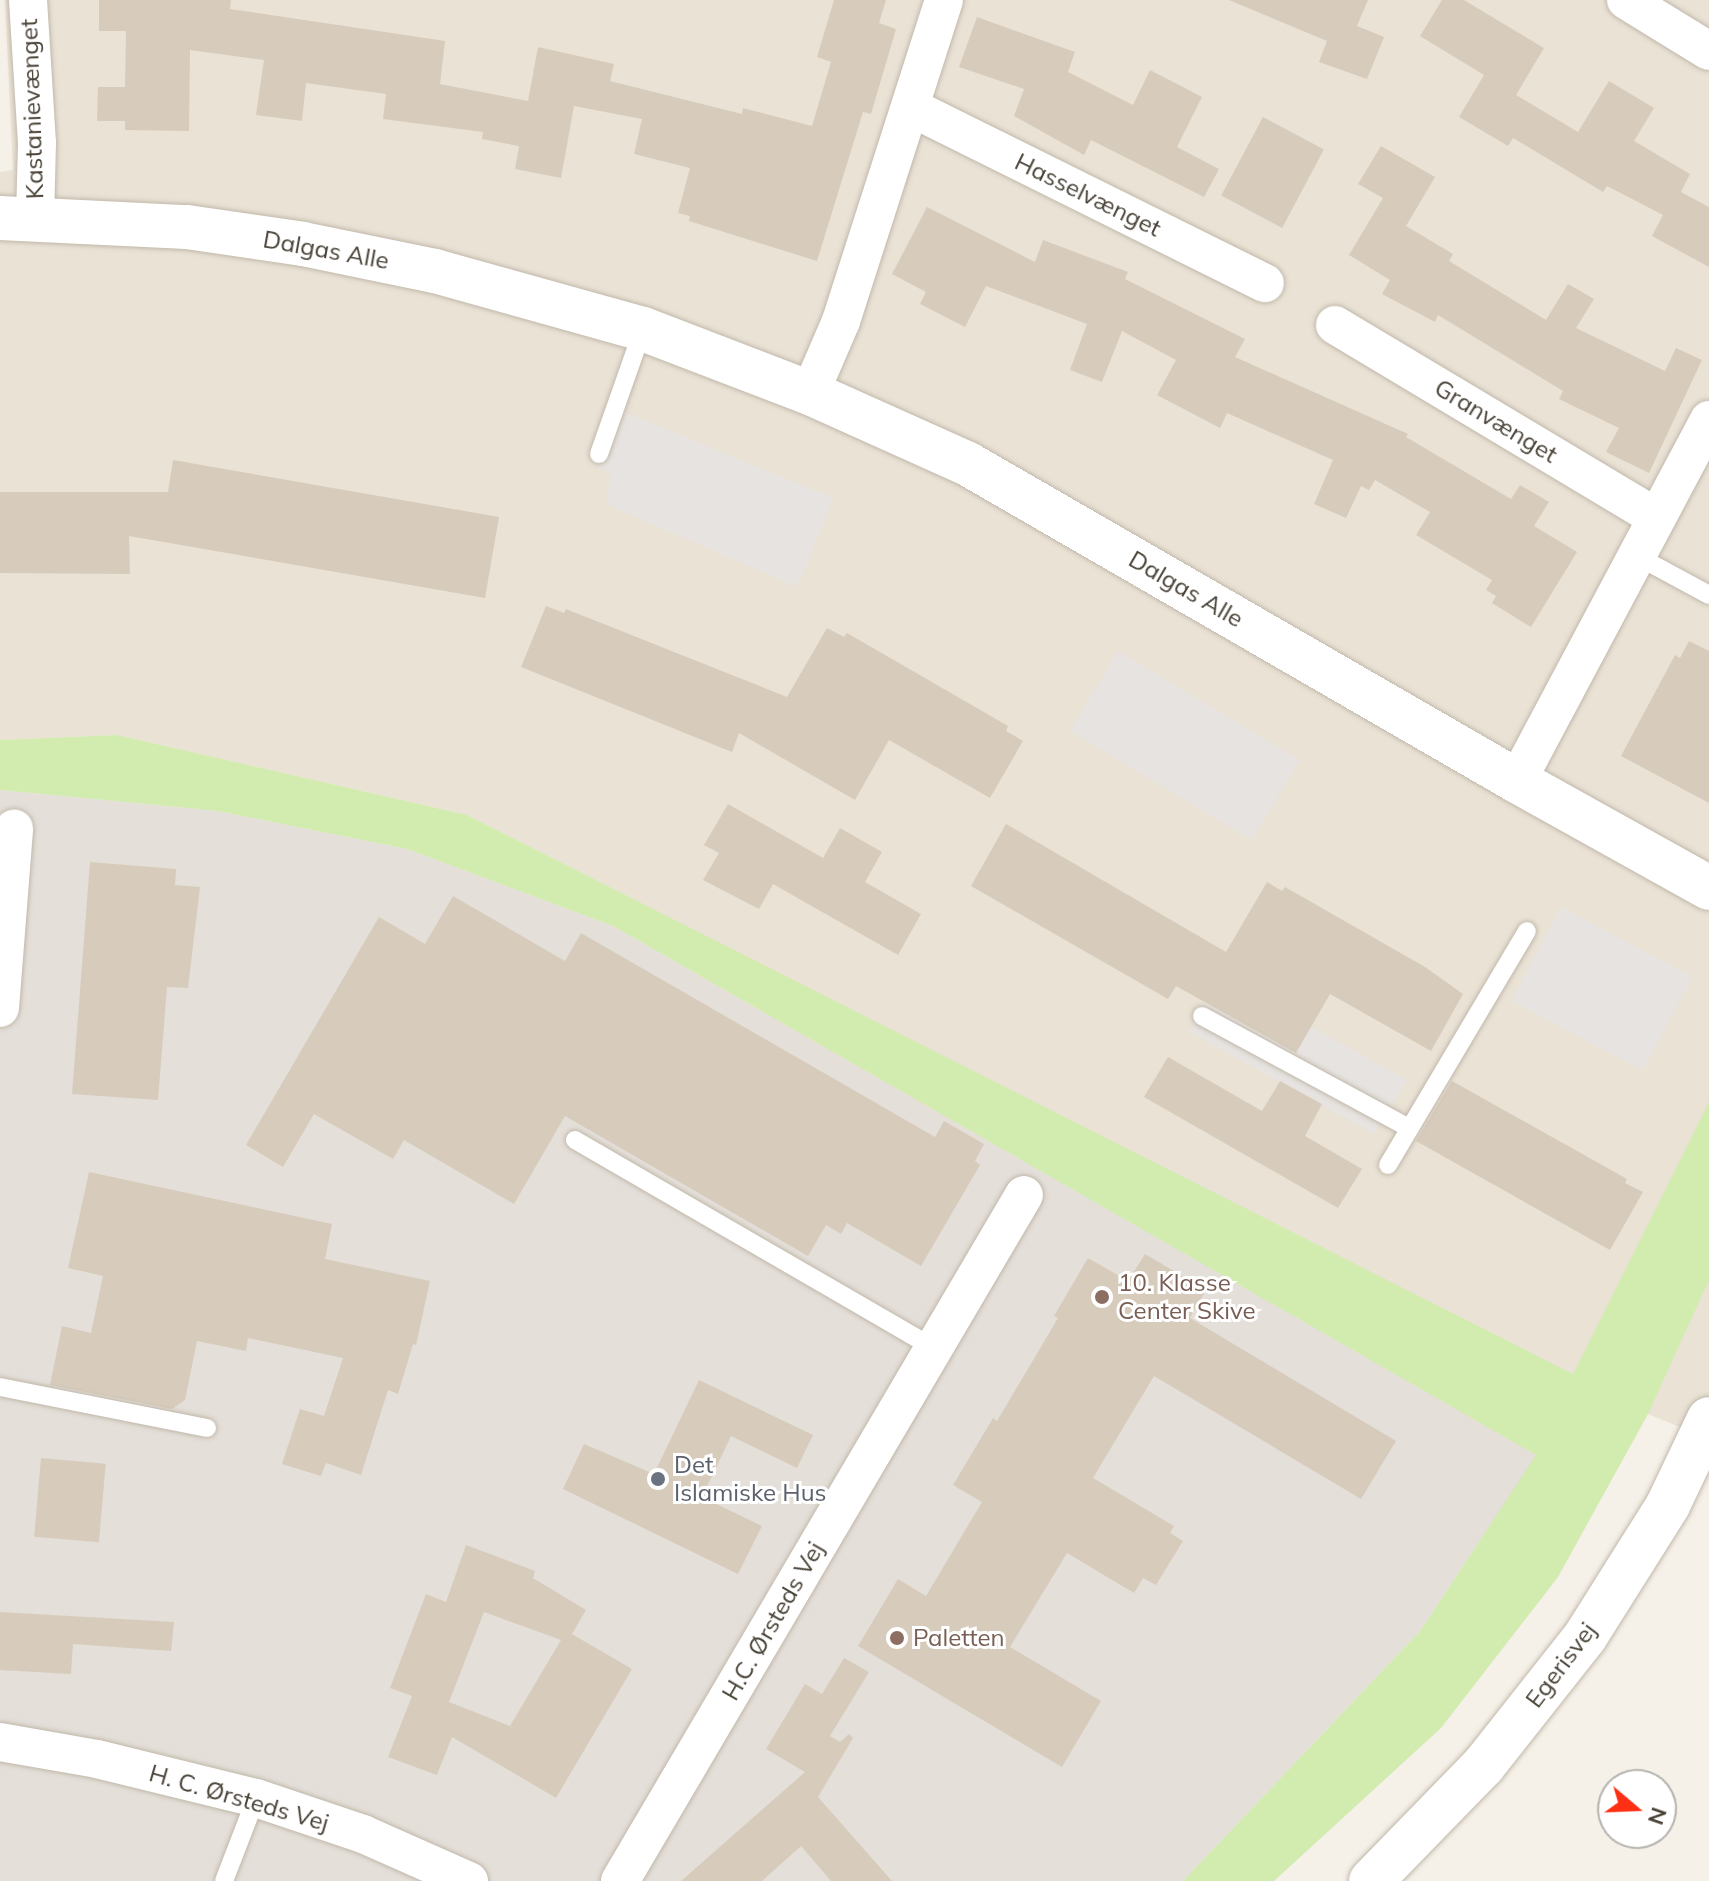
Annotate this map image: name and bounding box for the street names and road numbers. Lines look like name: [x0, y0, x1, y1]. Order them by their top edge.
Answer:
street label: Kastanievænget: [14, 18, 50, 200]
street label: Hasselvænget: [1010, 147, 1166, 243]
street label: Dalgas Alle: [261, 225, 391, 275]
street label: Granvænget: [1429, 373, 1563, 469]
street label: Dalgas Alle: [1124, 545, 1248, 633]
street label: H.C. Ørsteds Vej: [716, 1537, 830, 1705]
street label: Egerisvej: [1520, 1617, 1602, 1713]
street label: H. C. Ørsteds Vej: [146, 1759, 332, 1837]

